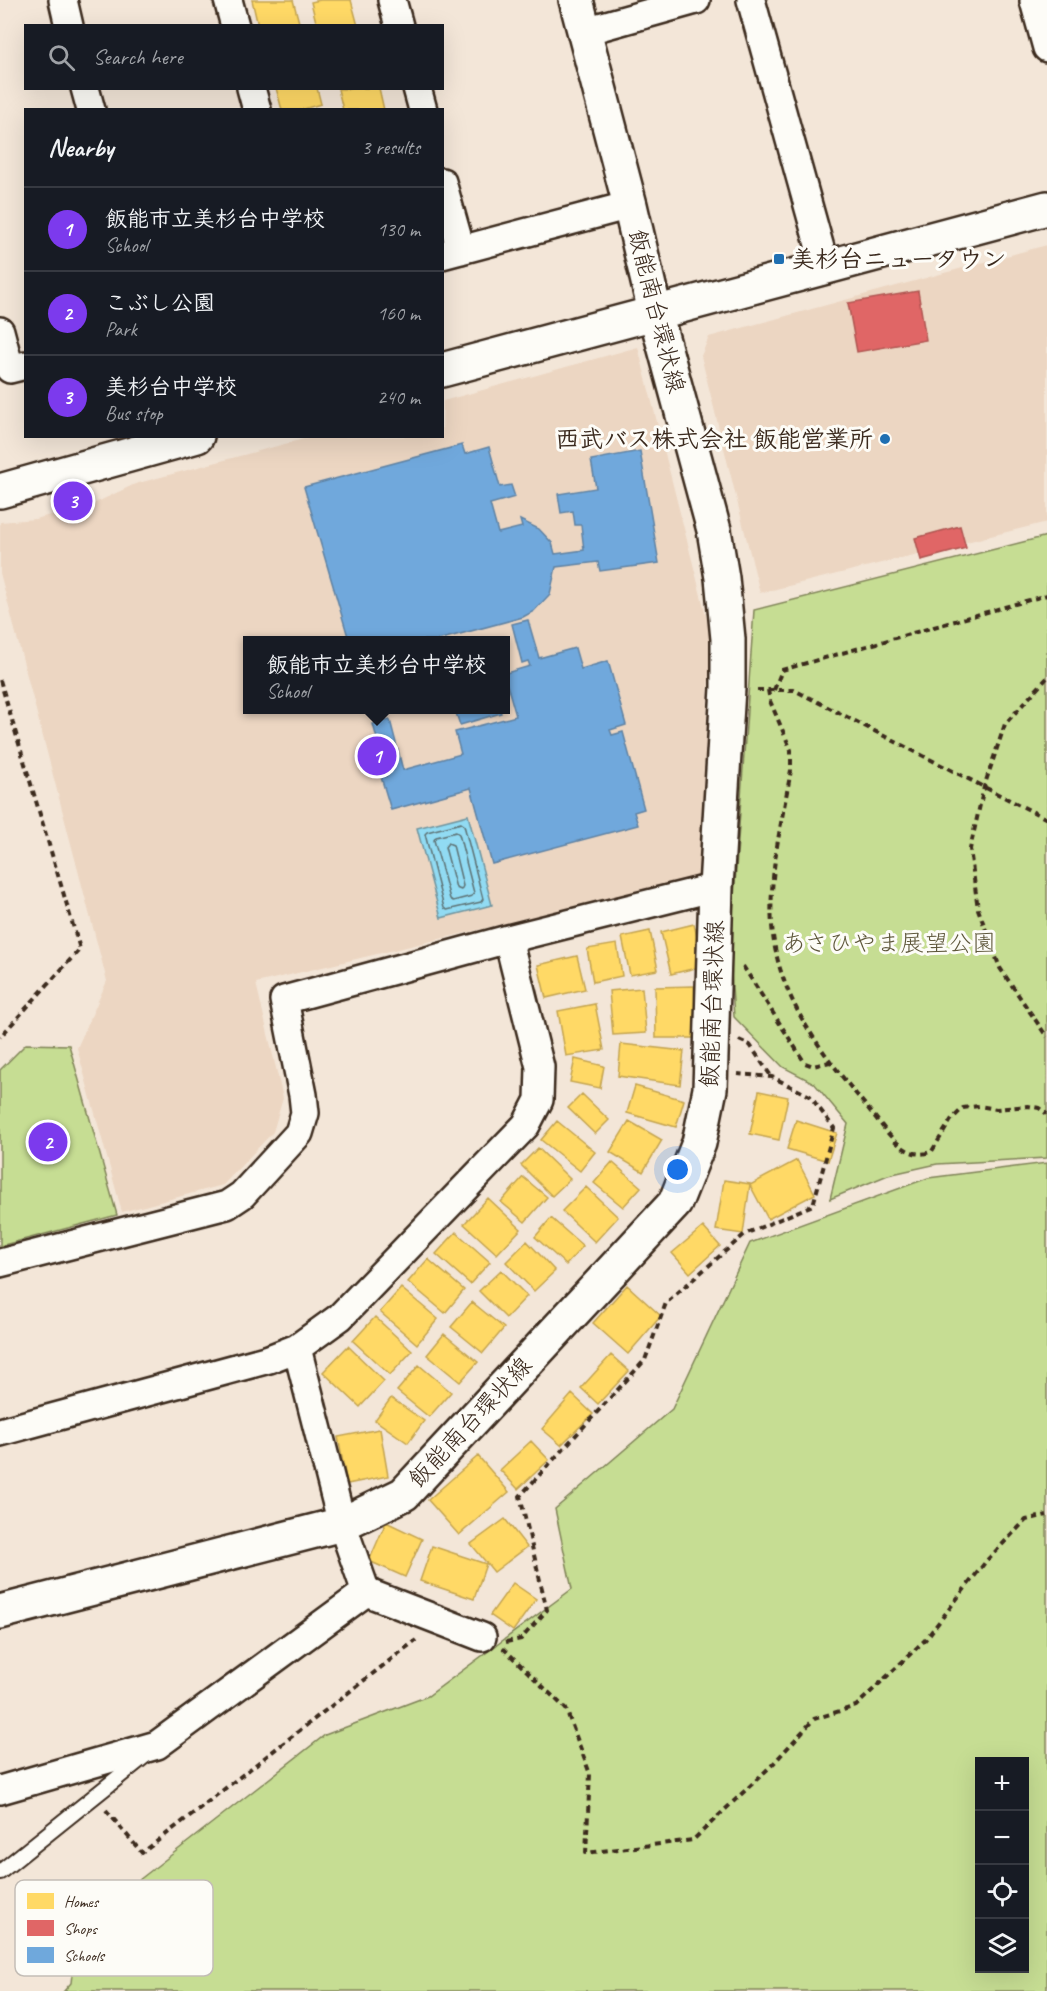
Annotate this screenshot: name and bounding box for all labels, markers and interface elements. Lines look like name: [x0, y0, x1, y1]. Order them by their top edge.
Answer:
search box: [24, 24, 444, 90]
icon: search: [45, 41, 78, 74]
text: Search here: [93, 43, 183, 71]
text: Nearby: [48, 131, 113, 164]
text: 3 results: [361, 135, 420, 160]
text: 飯能市立美杉台中学校: [105, 205, 325, 233]
text: 1: [63, 217, 72, 242]
text: 130 m: [377, 217, 420, 242]
street label: 飯能南台環状線: [622, 226, 692, 396]
text: School: [105, 233, 148, 258]
place label: 美杉台ニュータウン: [791, 244, 1007, 274]
marker: 美杉台ニュータウン: [772, 252, 786, 266]
text: こぶし公園: [105, 289, 215, 317]
text: 2: [63, 301, 72, 326]
text: 160 m: [377, 301, 420, 326]
text: Park: [105, 317, 137, 342]
text: 美杉台中学校: [105, 373, 237, 401]
text: 3: [63, 385, 72, 410]
text: 240 m: [377, 385, 420, 410]
text: Bus stop: [105, 401, 163, 426]
place label: 西武バス株式会社 飯能営業所: [555, 424, 873, 454]
marker: 西武バス株式会社 飯能営業所: [878, 432, 892, 446]
pin: 3: [54, 478, 92, 524]
popup: [243, 636, 510, 714]
text: 飯能市立美杉台中学校: [266, 651, 487, 679]
text: School: [266, 679, 309, 704]
pin: 1: [358, 734, 397, 778]
street label: 飯能南台環状線: [694, 920, 730, 1088]
park label: あさひやま展望公園: [782, 928, 996, 958]
pin: 2: [28, 1120, 68, 1164]
your location: [663, 1155, 692, 1184]
street label: 飯能南台環状線: [402, 1350, 538, 1494]
map controls: [975, 1757, 1029, 1973]
button: +: [975, 1757, 1029, 1811]
button: −: [975, 1811, 1029, 1865]
button: locate: [975, 1865, 1029, 1919]
legend: [15, 1880, 213, 1976]
text: Homes: [64, 1892, 100, 1912]
text: Shops: [64, 1919, 98, 1939]
button: layers: [975, 1919, 1029, 1973]
text: Schools: [64, 1946, 105, 1966]

